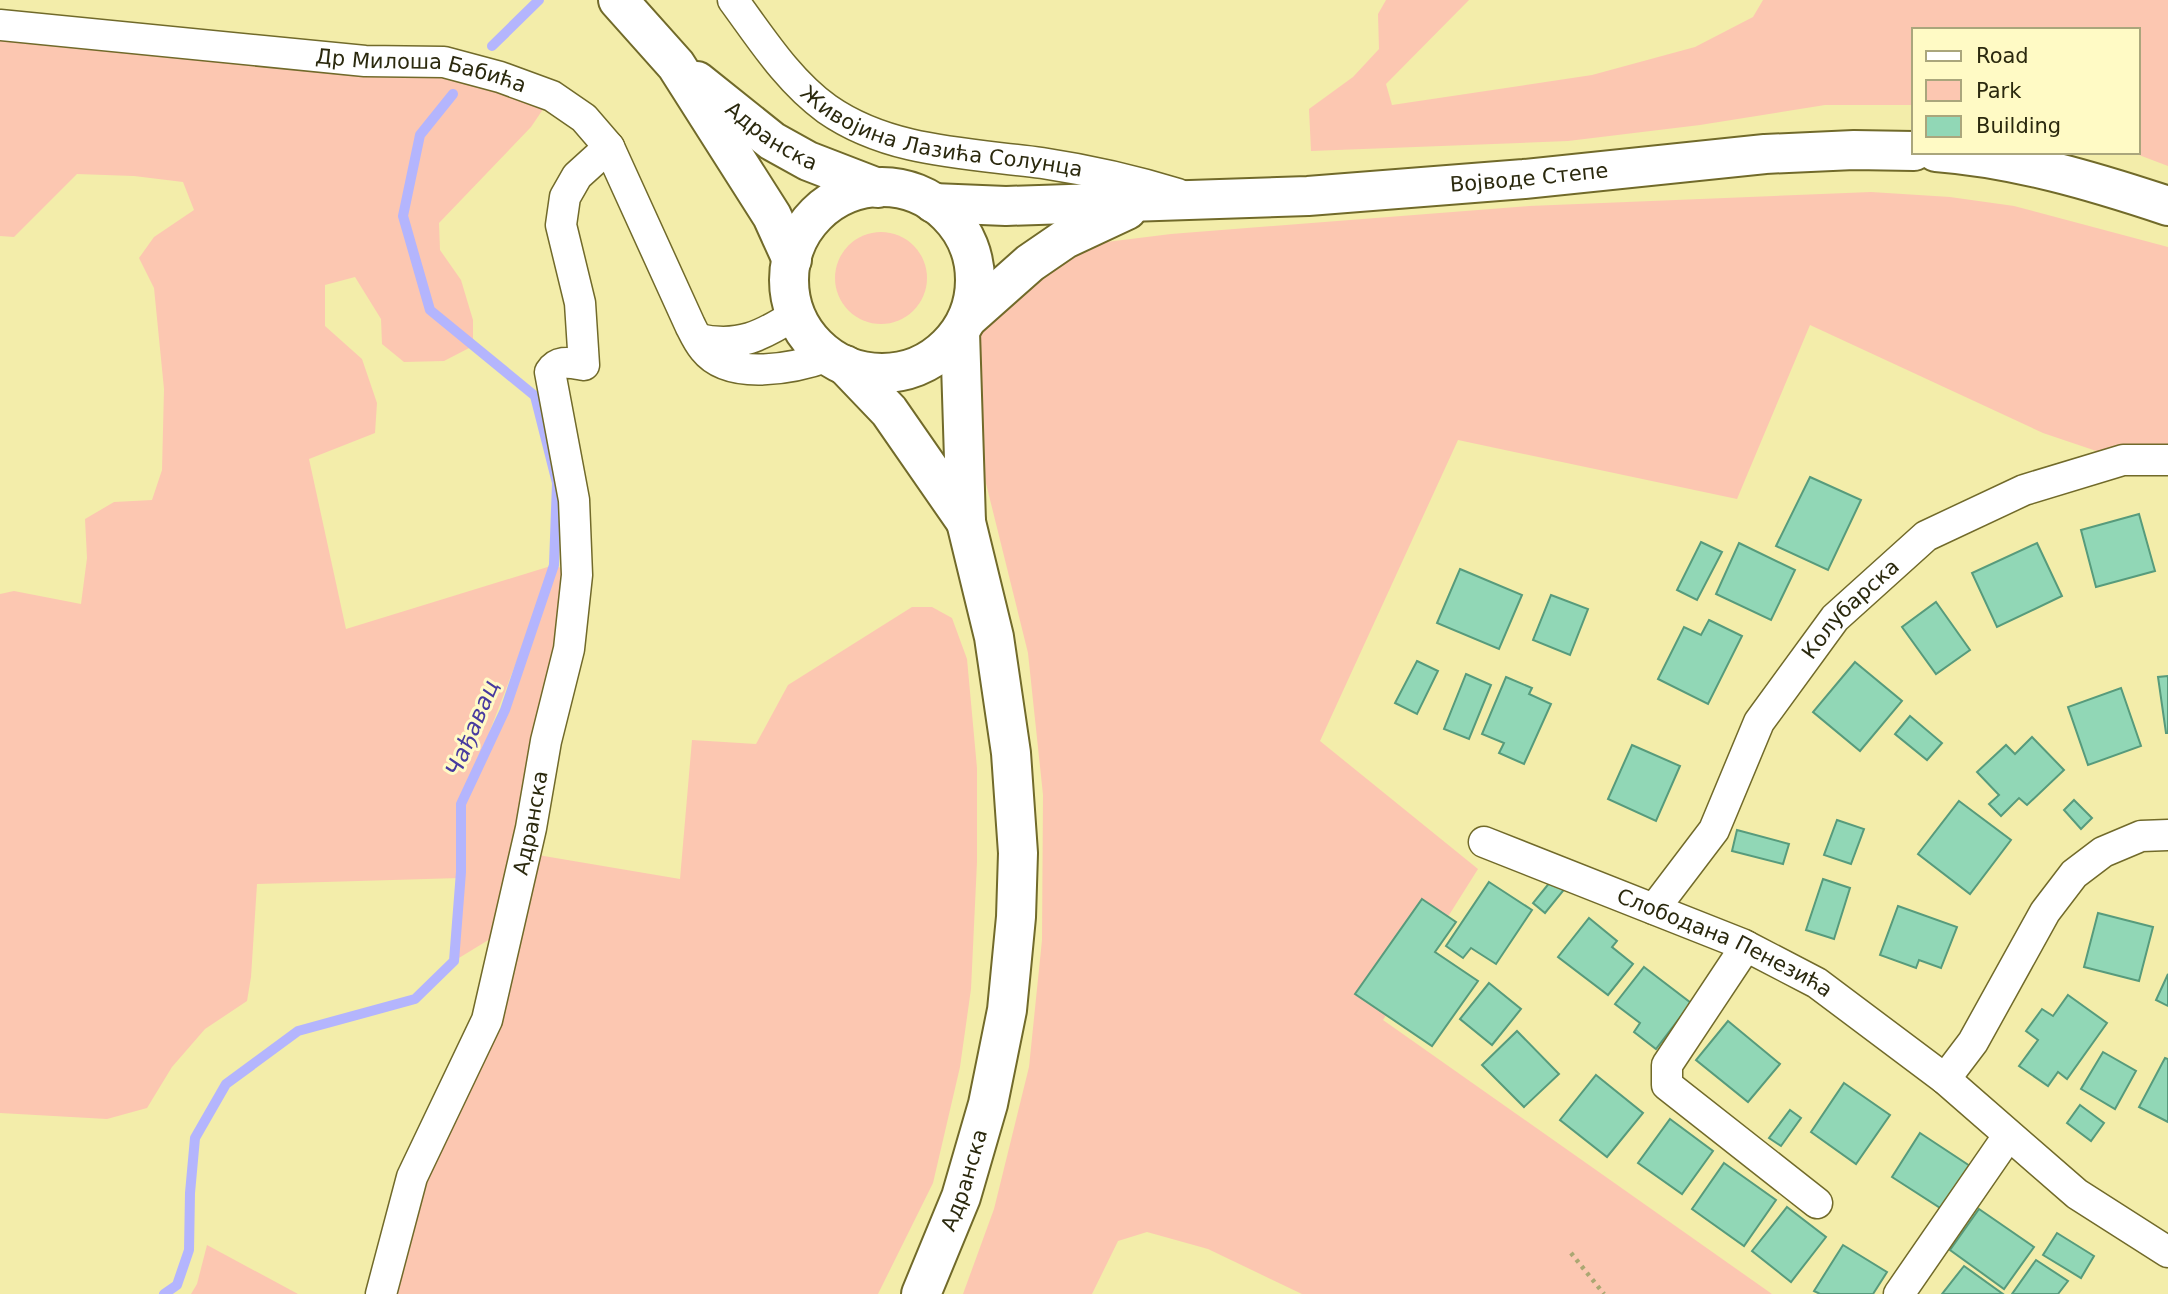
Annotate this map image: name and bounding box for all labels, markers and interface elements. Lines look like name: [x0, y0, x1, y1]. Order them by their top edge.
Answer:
legend: [1912, 28, 2140, 154]
street label: Др Милоша Бабића: [314, 44, 530, 98]
text: Road: [1976, 44, 2029, 68]
text: Park: [1976, 79, 2022, 103]
street label: Живојина Лазића Солунца: [796, 81, 1085, 182]
street label: Адранска: [721, 97, 820, 175]
text: Building: [1976, 114, 2061, 138]
street label: Војводе Степе: [1449, 158, 1609, 197]
street label: Колубарска: [1797, 554, 1904, 664]
water label: Чађавац: [440, 676, 504, 780]
street label: Адранска: [509, 769, 553, 877]
street label: Слободана Пенезића: [1613, 884, 1837, 1002]
street label: Адранска: [936, 1126, 992, 1235]

